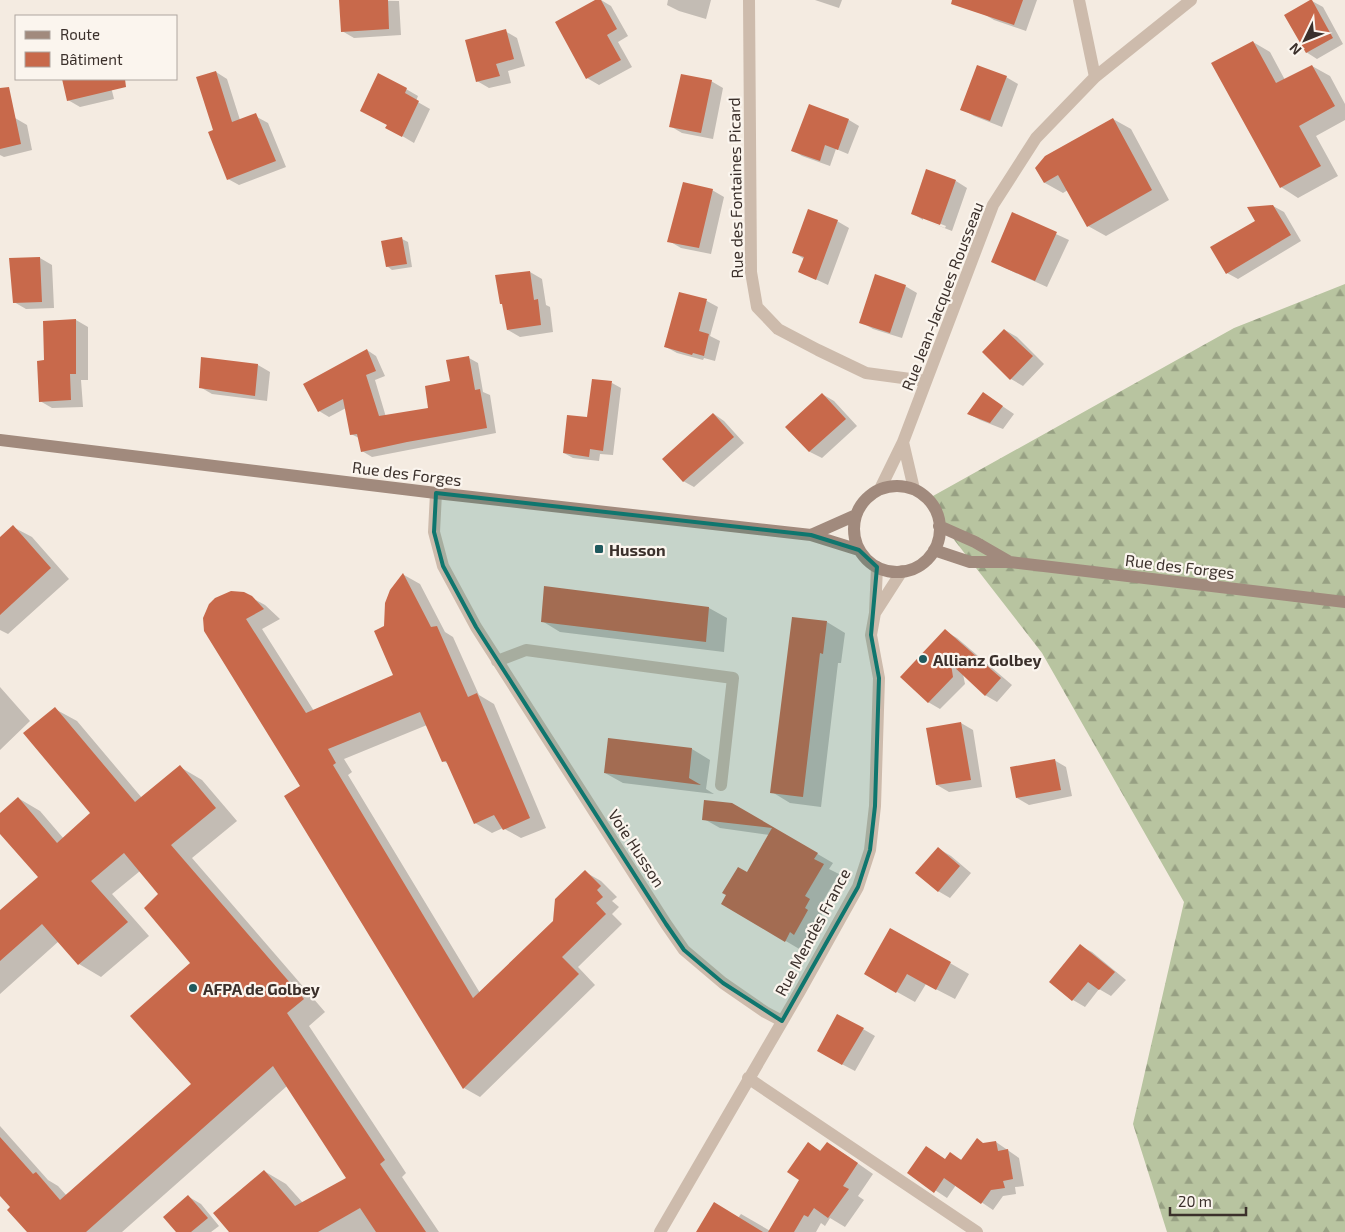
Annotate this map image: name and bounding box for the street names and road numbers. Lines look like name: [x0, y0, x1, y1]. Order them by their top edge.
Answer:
street label: Rue des Fontaines Picard: [724, 97, 746, 279]
street label: Rue Jean-Jacques Rousseau: [897, 199, 987, 393]
street label: Rue des Forges: [351, 457, 463, 489]
street label: Rue des Forges: [1124, 550, 1236, 582]
street label: Voie Husson: [605, 806, 669, 890]
street label: Rue Mendès France: [770, 865, 854, 999]

